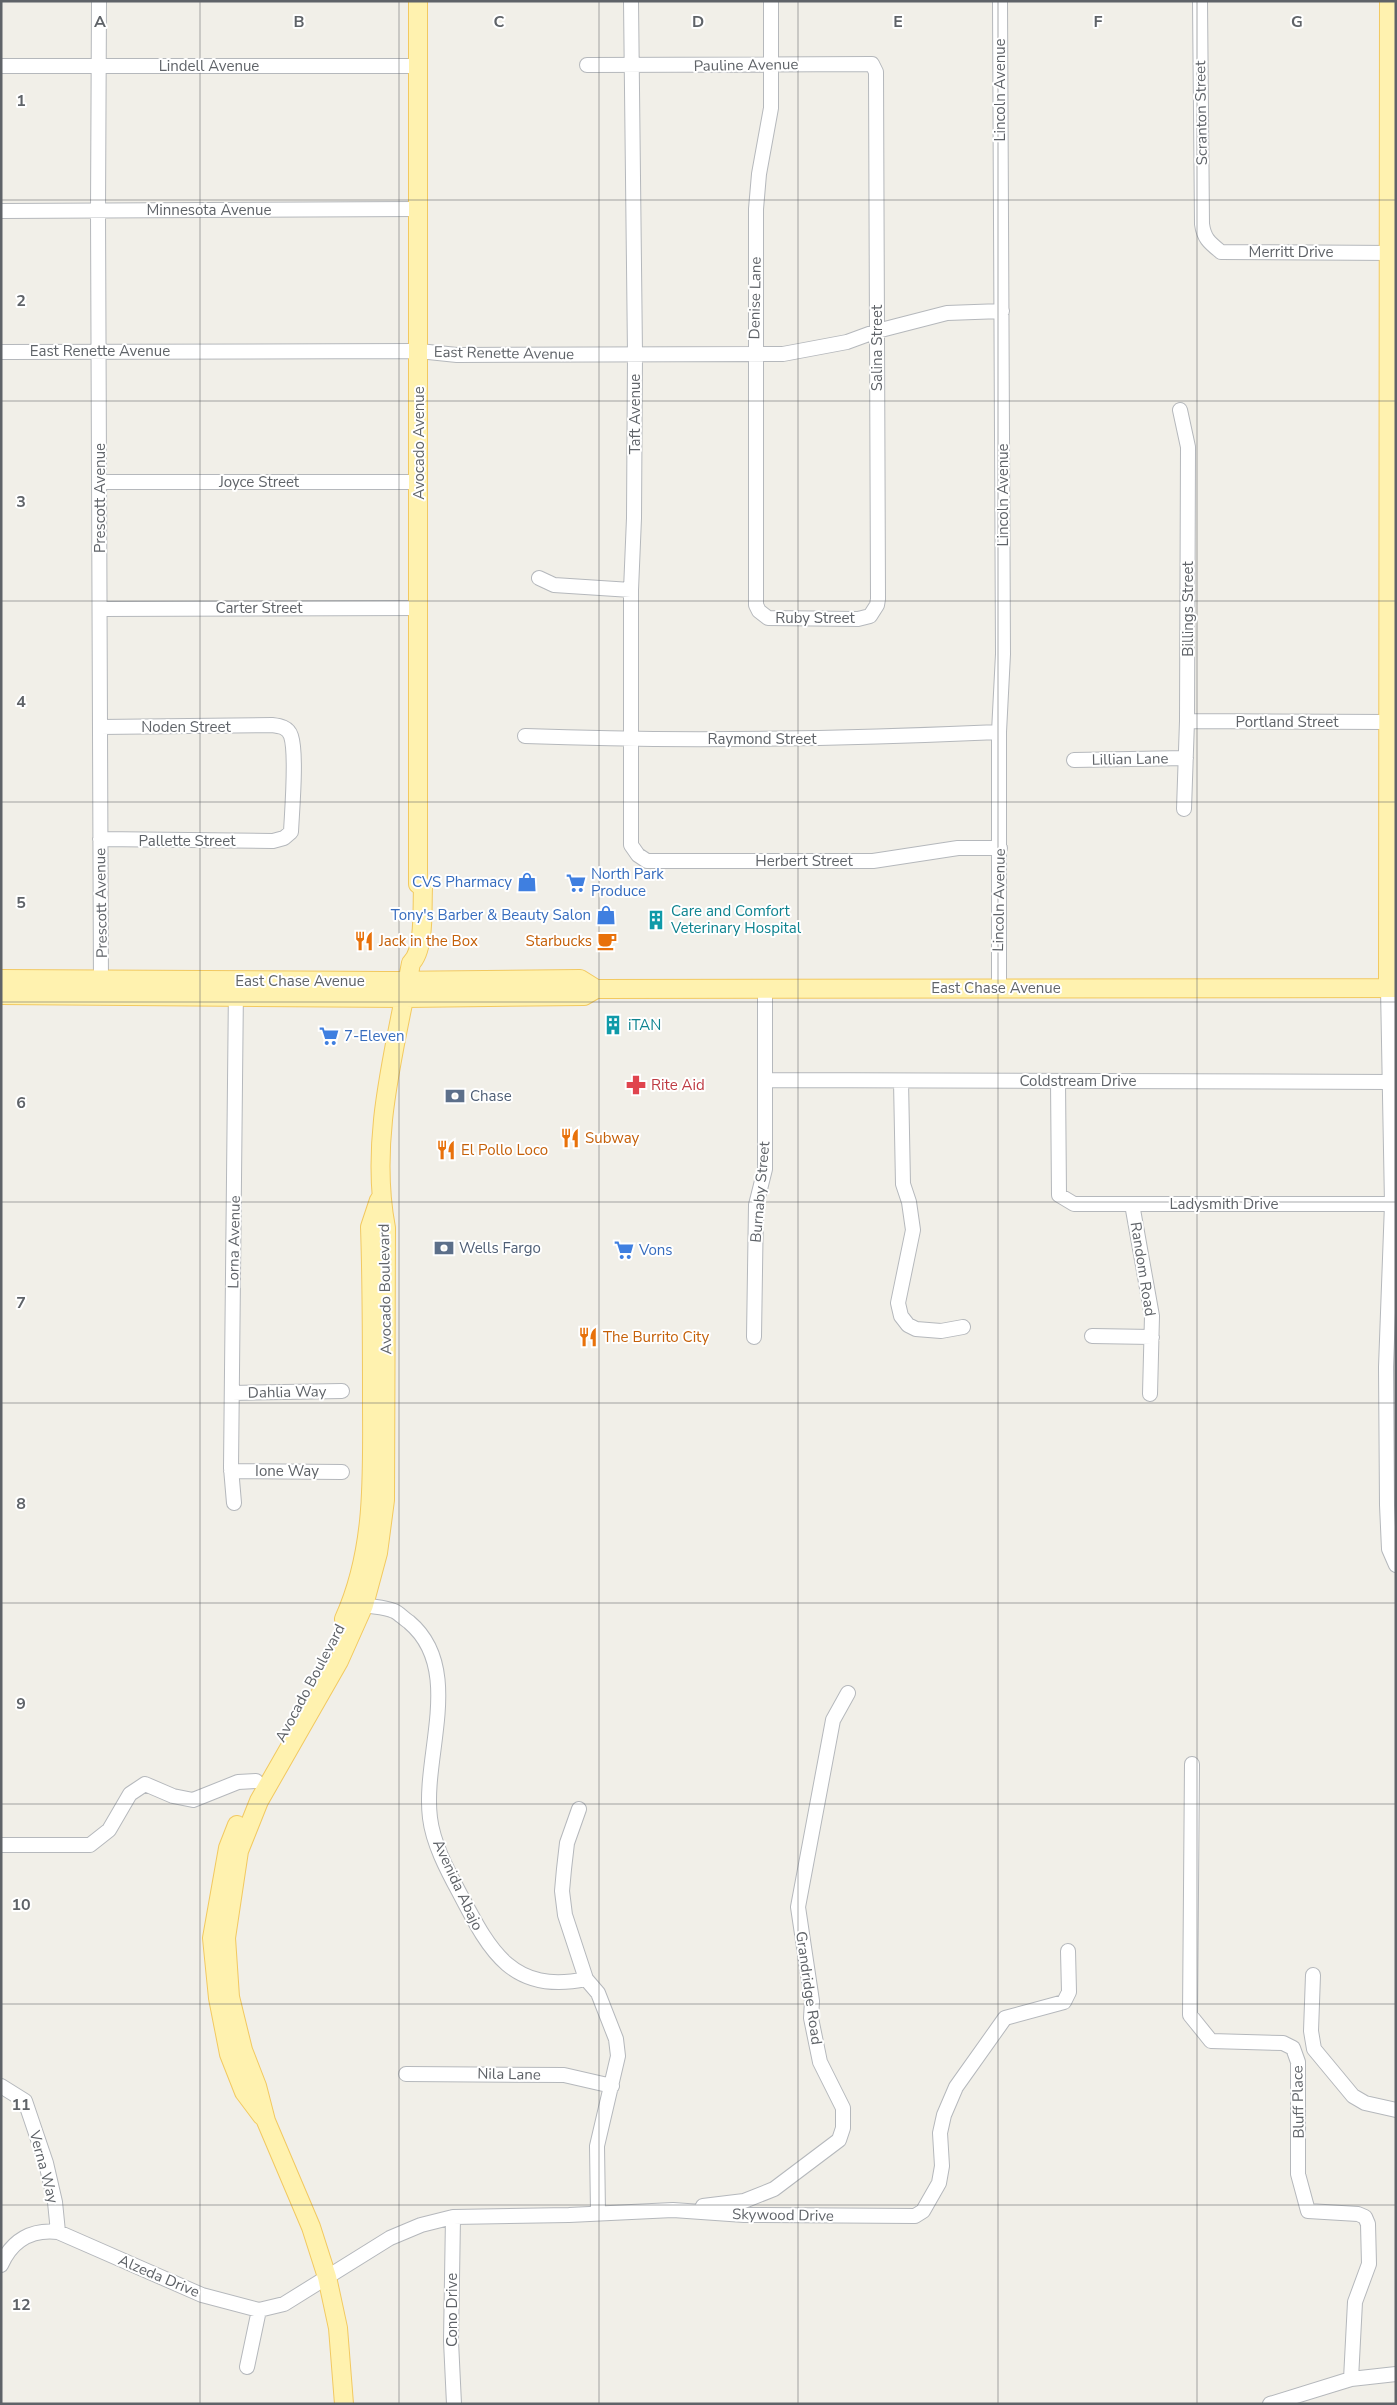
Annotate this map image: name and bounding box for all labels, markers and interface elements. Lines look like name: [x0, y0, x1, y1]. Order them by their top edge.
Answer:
text: A: [94, 11, 106, 33]
text: B: [293, 11, 305, 33]
text: C: [494, 11, 505, 33]
text: D: [692, 11, 704, 33]
text: E: [893, 11, 903, 33]
text: F: [1094, 11, 1103, 33]
text: G: [1291, 11, 1303, 33]
street label: Lincoln Avenue: [990, 38, 1010, 142]
street label: Pauline Avenue: [693, 54, 799, 76]
street label: Lindell Avenue: [159, 56, 259, 76]
street label: Scranton Street: [1190, 60, 1212, 166]
text: 1: [16, 90, 26, 112]
street label: Minnesota Avenue: [147, 200, 271, 220]
street label: Merritt Drive: [1249, 242, 1333, 262]
street label: Denise Lane: [744, 256, 766, 340]
text: 2: [16, 290, 26, 312]
street label: Salina Street: [867, 304, 887, 391]
street label: East Renette Avenue: [30, 341, 170, 361]
street label: East Renette Avenue: [434, 342, 574, 364]
street label: Taft Avenue: [625, 374, 645, 454]
street label: Avocado Avenue: [409, 386, 429, 500]
street label: Prescott Avenue: [90, 443, 110, 553]
street label: Lincoln Avenue: [993, 443, 1013, 547]
street label: Joyce Street: [218, 472, 300, 492]
text: 3: [16, 491, 26, 513]
street label: Billings Street: [1178, 561, 1198, 657]
street label: Carter Street: [216, 598, 303, 618]
street label: Ruby Street: [775, 608, 856, 628]
text: 4: [16, 691, 26, 713]
street label: Portland Street: [1236, 712, 1339, 732]
street label: Noden Street: [141, 717, 231, 737]
street label: Raymond Street: [708, 729, 817, 749]
street label: Lillian Lane: [1091, 748, 1169, 770]
street label: Pallette Street: [139, 831, 236, 851]
street label: Prescott Avenue: [90, 848, 112, 958]
street label: Lincoln Avenue: [988, 848, 1010, 952]
street label: Herbert Street: [755, 851, 853, 871]
place label: North Park Produce: [591, 864, 664, 901]
shop icon: CVS Pharmacy: [516, 871, 538, 893]
place label: CVS Pharmacy: [412, 872, 512, 892]
supermarket icon: North Park Produce: [565, 872, 587, 894]
text: 5: [16, 892, 26, 914]
place label: Care and Comfort Veterinary Hospital: [670, 901, 802, 938]
shop icon: Tony's Barber & Beauty Salon: [595, 904, 617, 926]
place label: Tony's Barber & Beauty Salon: [391, 905, 591, 925]
building icon: Care and Comfort Veterinary Hospital: [645, 909, 667, 931]
restaurant icon: Jack in the Box: [353, 930, 375, 952]
cafe icon: Starbucks: [596, 930, 618, 952]
place label: Jack in the Box: [378, 931, 478, 951]
place label: Starbucks: [526, 931, 592, 951]
street label: East Chase Avenue: [235, 971, 365, 991]
street label: East Chase Avenue: [931, 978, 1061, 998]
building icon: iTAN: [602, 1014, 624, 1036]
place label: iTAN: [628, 1015, 661, 1035]
supermarket icon: 7-Eleven: [318, 1025, 340, 1047]
place label: 7-Eleven: [344, 1026, 404, 1046]
street label: Coldstream Drive: [1020, 1071, 1136, 1091]
pharmacy icon: Rite Aid: [625, 1074, 647, 1096]
place label: Rite Aid: [651, 1075, 705, 1095]
bank icon: Chase: [444, 1085, 466, 1107]
place label: Chase: [470, 1086, 512, 1106]
text: 6: [16, 1092, 26, 1114]
restaurant icon: Subway: [559, 1127, 581, 1149]
place label: Subway: [585, 1128, 640, 1148]
restaurant icon: El Pollo Loco: [435, 1139, 457, 1161]
place label: El Pollo Loco: [461, 1140, 548, 1160]
street label: Burnaby Street: [746, 1140, 774, 1243]
street label: Ladysmith Drive: [1169, 1194, 1279, 1214]
street label: Lorna Avenue: [223, 1195, 245, 1289]
street label: Random Road: [1126, 1220, 1160, 1318]
street label: Avocado Boulevard: [374, 1223, 396, 1355]
bank icon: Wells Fargo: [433, 1237, 455, 1259]
place label: Wells Fargo: [459, 1238, 541, 1258]
supermarket icon: Vons: [613, 1239, 635, 1261]
place label: Vons: [638, 1240, 673, 1260]
text: 7: [16, 1292, 26, 1314]
restaurant icon: The Burrito City: [577, 1326, 599, 1348]
place label: The Burrito City: [603, 1327, 709, 1347]
street label: Dahlia Way: [248, 1381, 327, 1403]
street label: Ione Way: [255, 1461, 319, 1481]
text: 8: [16, 1493, 26, 1515]
street label: Avocado Boulevard: [270, 1620, 350, 1746]
text: 9: [16, 1693, 26, 1715]
street label: Avenida Abajo: [428, 1836, 488, 1934]
text: 10: [11, 1894, 31, 1916]
street label: Grandridge Road: [791, 1930, 827, 2046]
street label: Nila Lane: [477, 2063, 541, 2085]
street label: Bluff Place: [1287, 2065, 1309, 2139]
text: 11: [11, 2094, 31, 2116]
street label: Verna Way: [24, 2128, 63, 2206]
street label: Skywood Drive: [732, 2204, 834, 2226]
street label: Alzeda Drive: [115, 2250, 203, 2302]
street label: Cono Drive: [442, 2273, 462, 2347]
text: 12: [11, 2294, 31, 2316]

